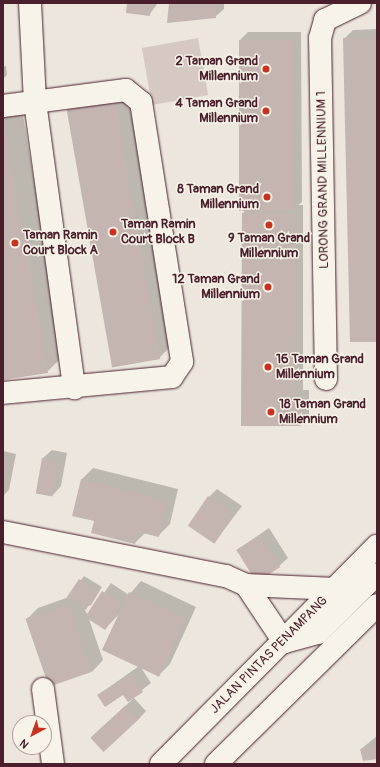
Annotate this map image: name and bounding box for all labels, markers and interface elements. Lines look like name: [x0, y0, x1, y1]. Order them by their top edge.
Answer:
place label: 2 Taman Grand Millennium: [175, 54, 258, 85]
marker: 2 Taman Grand Millennium: [261, 64, 271, 74]
street label: LORONG GRAND MILLENNIUM 1: [314, 91, 332, 269]
place label: 4 Taman Grand Millennium: [175, 96, 258, 127]
marker: 4 Taman Grand Millennium: [261, 106, 271, 116]
place label: 8 Taman Grand Millennium: [177, 182, 259, 213]
marker: 8 Taman Grand Millennium: [262, 192, 272, 202]
place label: Taman Ramin Court Block B: [121, 217, 196, 248]
marker: 9 Taman Grand Millennium: [264, 220, 274, 230]
marker: Taman Ramin Court Block B: [108, 227, 118, 237]
place label: Taman Ramin Court Block A: [23, 228, 98, 259]
place label: 9 Taman Grand Millennium: [228, 231, 310, 262]
marker: Taman Ramin Court Block A: [10, 238, 20, 248]
place label: 12 Taman Grand Millennium: [172, 272, 260, 303]
marker: 12 Taman Grand Millennium: [263, 282, 273, 292]
place label: 16 Taman Grand Millennium: [276, 352, 364, 383]
marker: 16 Taman Grand Millennium: [263, 362, 273, 372]
place label: 18 Taman Grand Millennium: [279, 397, 366, 428]
marker: 18 Taman Grand Millennium: [266, 407, 276, 417]
street label: JALAN PINTAS PENAMPANG: [207, 593, 331, 717]
north arrow: [12, 715, 52, 755]
text: N: [17, 736, 32, 751]

